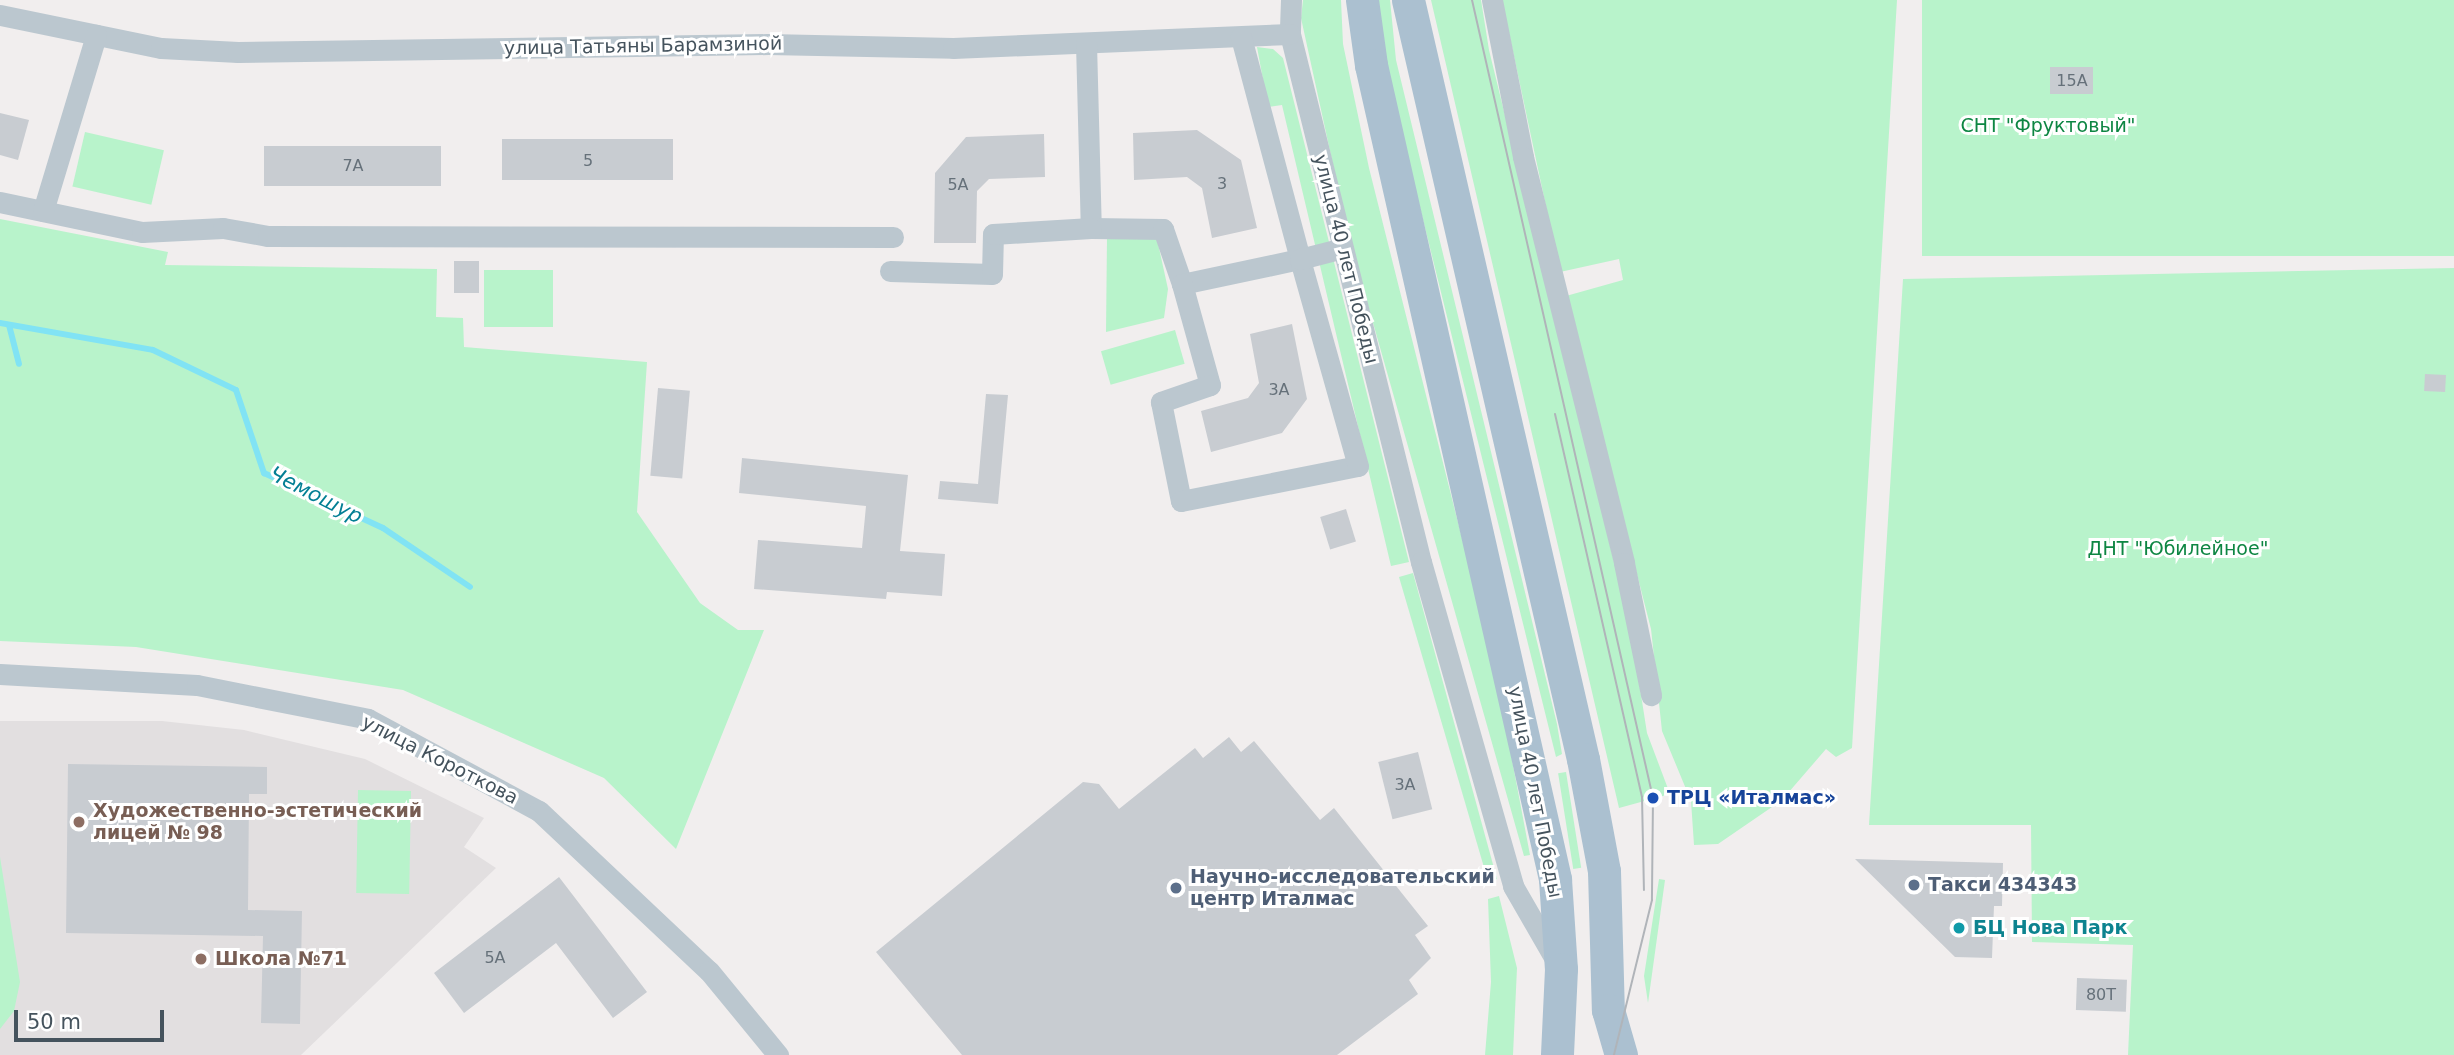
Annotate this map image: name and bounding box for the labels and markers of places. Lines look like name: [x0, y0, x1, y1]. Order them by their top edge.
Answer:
place label: ТРЦ «Италмас»: [1667, 787, 1836, 809]
marker: ТРЦ «Италмас»: [1645, 790, 1661, 806]
place label: Художественно-эстетический лицей № 98: [93, 800, 422, 844]
marker: Художественно-эстетический лицей № 98: [71, 814, 87, 830]
place label: Научно-исследовательский центр Италмас: [1190, 866, 1495, 910]
place label: Такси 434343: [1928, 874, 2077, 896]
marker: Такси 434343: [1906, 877, 1922, 893]
marker: Научно-исследовательский центр Италмас: [1168, 880, 1184, 896]
place label: БЦ Нова Парк: [1973, 917, 2127, 939]
marker: БЦ Нова Парк: [1951, 920, 1967, 936]
place label: Школа №71: [215, 948, 347, 970]
marker: Школа №71: [193, 951, 209, 967]

